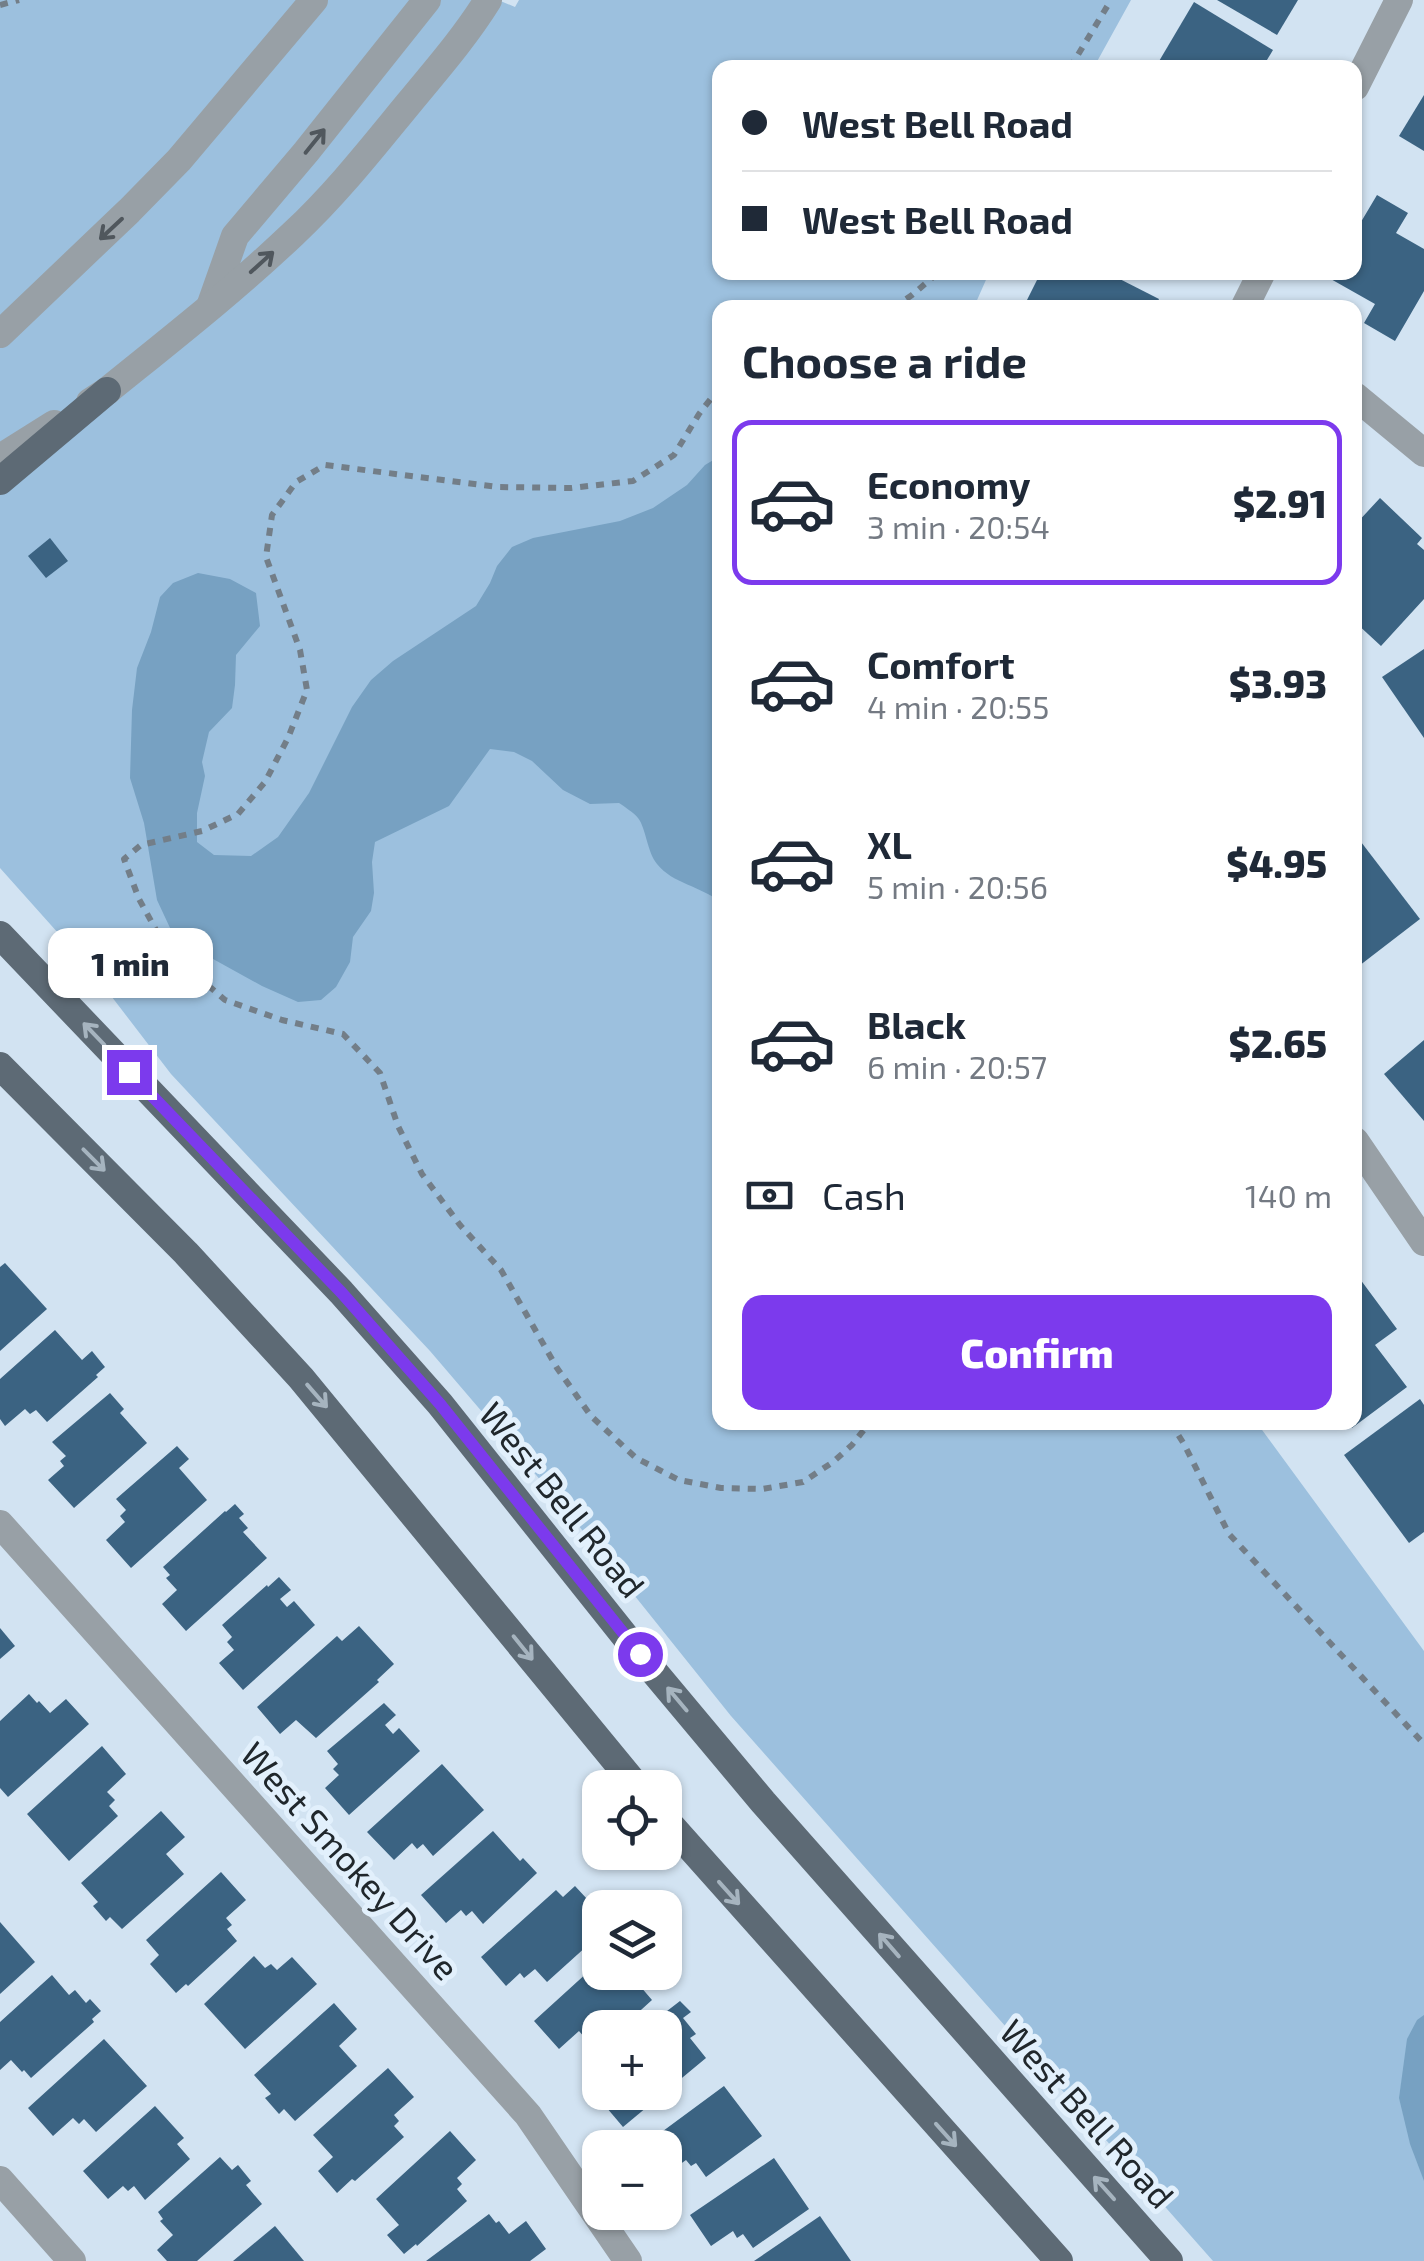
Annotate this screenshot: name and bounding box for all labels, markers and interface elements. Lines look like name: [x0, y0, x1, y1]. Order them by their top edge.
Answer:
text: West Bell Road: [802, 100, 1073, 146]
one-way arrow: [304, 128, 326, 154]
text: West Bell Road: [802, 196, 1073, 242]
one-way arrow: [99, 217, 123, 241]
one-way arrow: [249, 250, 274, 273]
text: Choose a ride: [742, 333, 1027, 387]
icon: car: [747, 458, 837, 548]
text: Economy: [867, 461, 1031, 507]
text: $2.91: [1233, 480, 1327, 526]
text: 3 min · 20:54: [867, 507, 1050, 545]
icon: car: [747, 638, 837, 728]
text: Comfort: [867, 641, 1015, 687]
text: $3.93: [1229, 660, 1327, 706]
text: 4 min · 20:55: [867, 687, 1049, 725]
icon: car: [747, 818, 837, 908]
text: XL: [867, 821, 912, 867]
text: $4.95: [1226, 840, 1327, 886]
text: 5 min · 20:56: [867, 867, 1048, 905]
callout: 1 min: [46, 927, 212, 997]
text: 1 min: [91, 944, 170, 982]
icon: car: [747, 998, 837, 1088]
text: Black: [867, 1001, 966, 1047]
text: $2.65: [1229, 1020, 1327, 1066]
one-way arrow: [83, 1022, 106, 1047]
text: 6 min · 20:57: [867, 1047, 1047, 1085]
route end: [107, 1050, 152, 1095]
one-way arrow: [81, 1148, 105, 1172]
icon: cash: [742, 1168, 797, 1223]
text: Cash: [822, 1172, 906, 1218]
text: 140 m: [1245, 1176, 1332, 1214]
button: Confirm: [742, 1295, 1332, 1410]
one-way arrow: [305, 1383, 327, 1409]
street label: West Bell Road: [471, 1393, 655, 1605]
route start: [618, 1632, 663, 1677]
one-way arrow: [512, 1634, 534, 1660]
one-way arrow: [666, 1686, 688, 1712]
street label: West Smokey Drive: [233, 1733, 469, 1987]
map controls: [582, 1770, 682, 2230]
button: locate: [582, 1770, 682, 1870]
one-way arrow: [717, 1880, 740, 1905]
button: layers: [582, 1890, 682, 1990]
one-way arrow: [878, 1933, 901, 1958]
button: +: [582, 2010, 682, 2110]
street label: West Bell Road: [992, 2010, 1184, 2216]
one-way arrow: [935, 2122, 958, 2147]
button: −: [582, 2130, 682, 2230]
one-way arrow: [1093, 2176, 1116, 2201]

